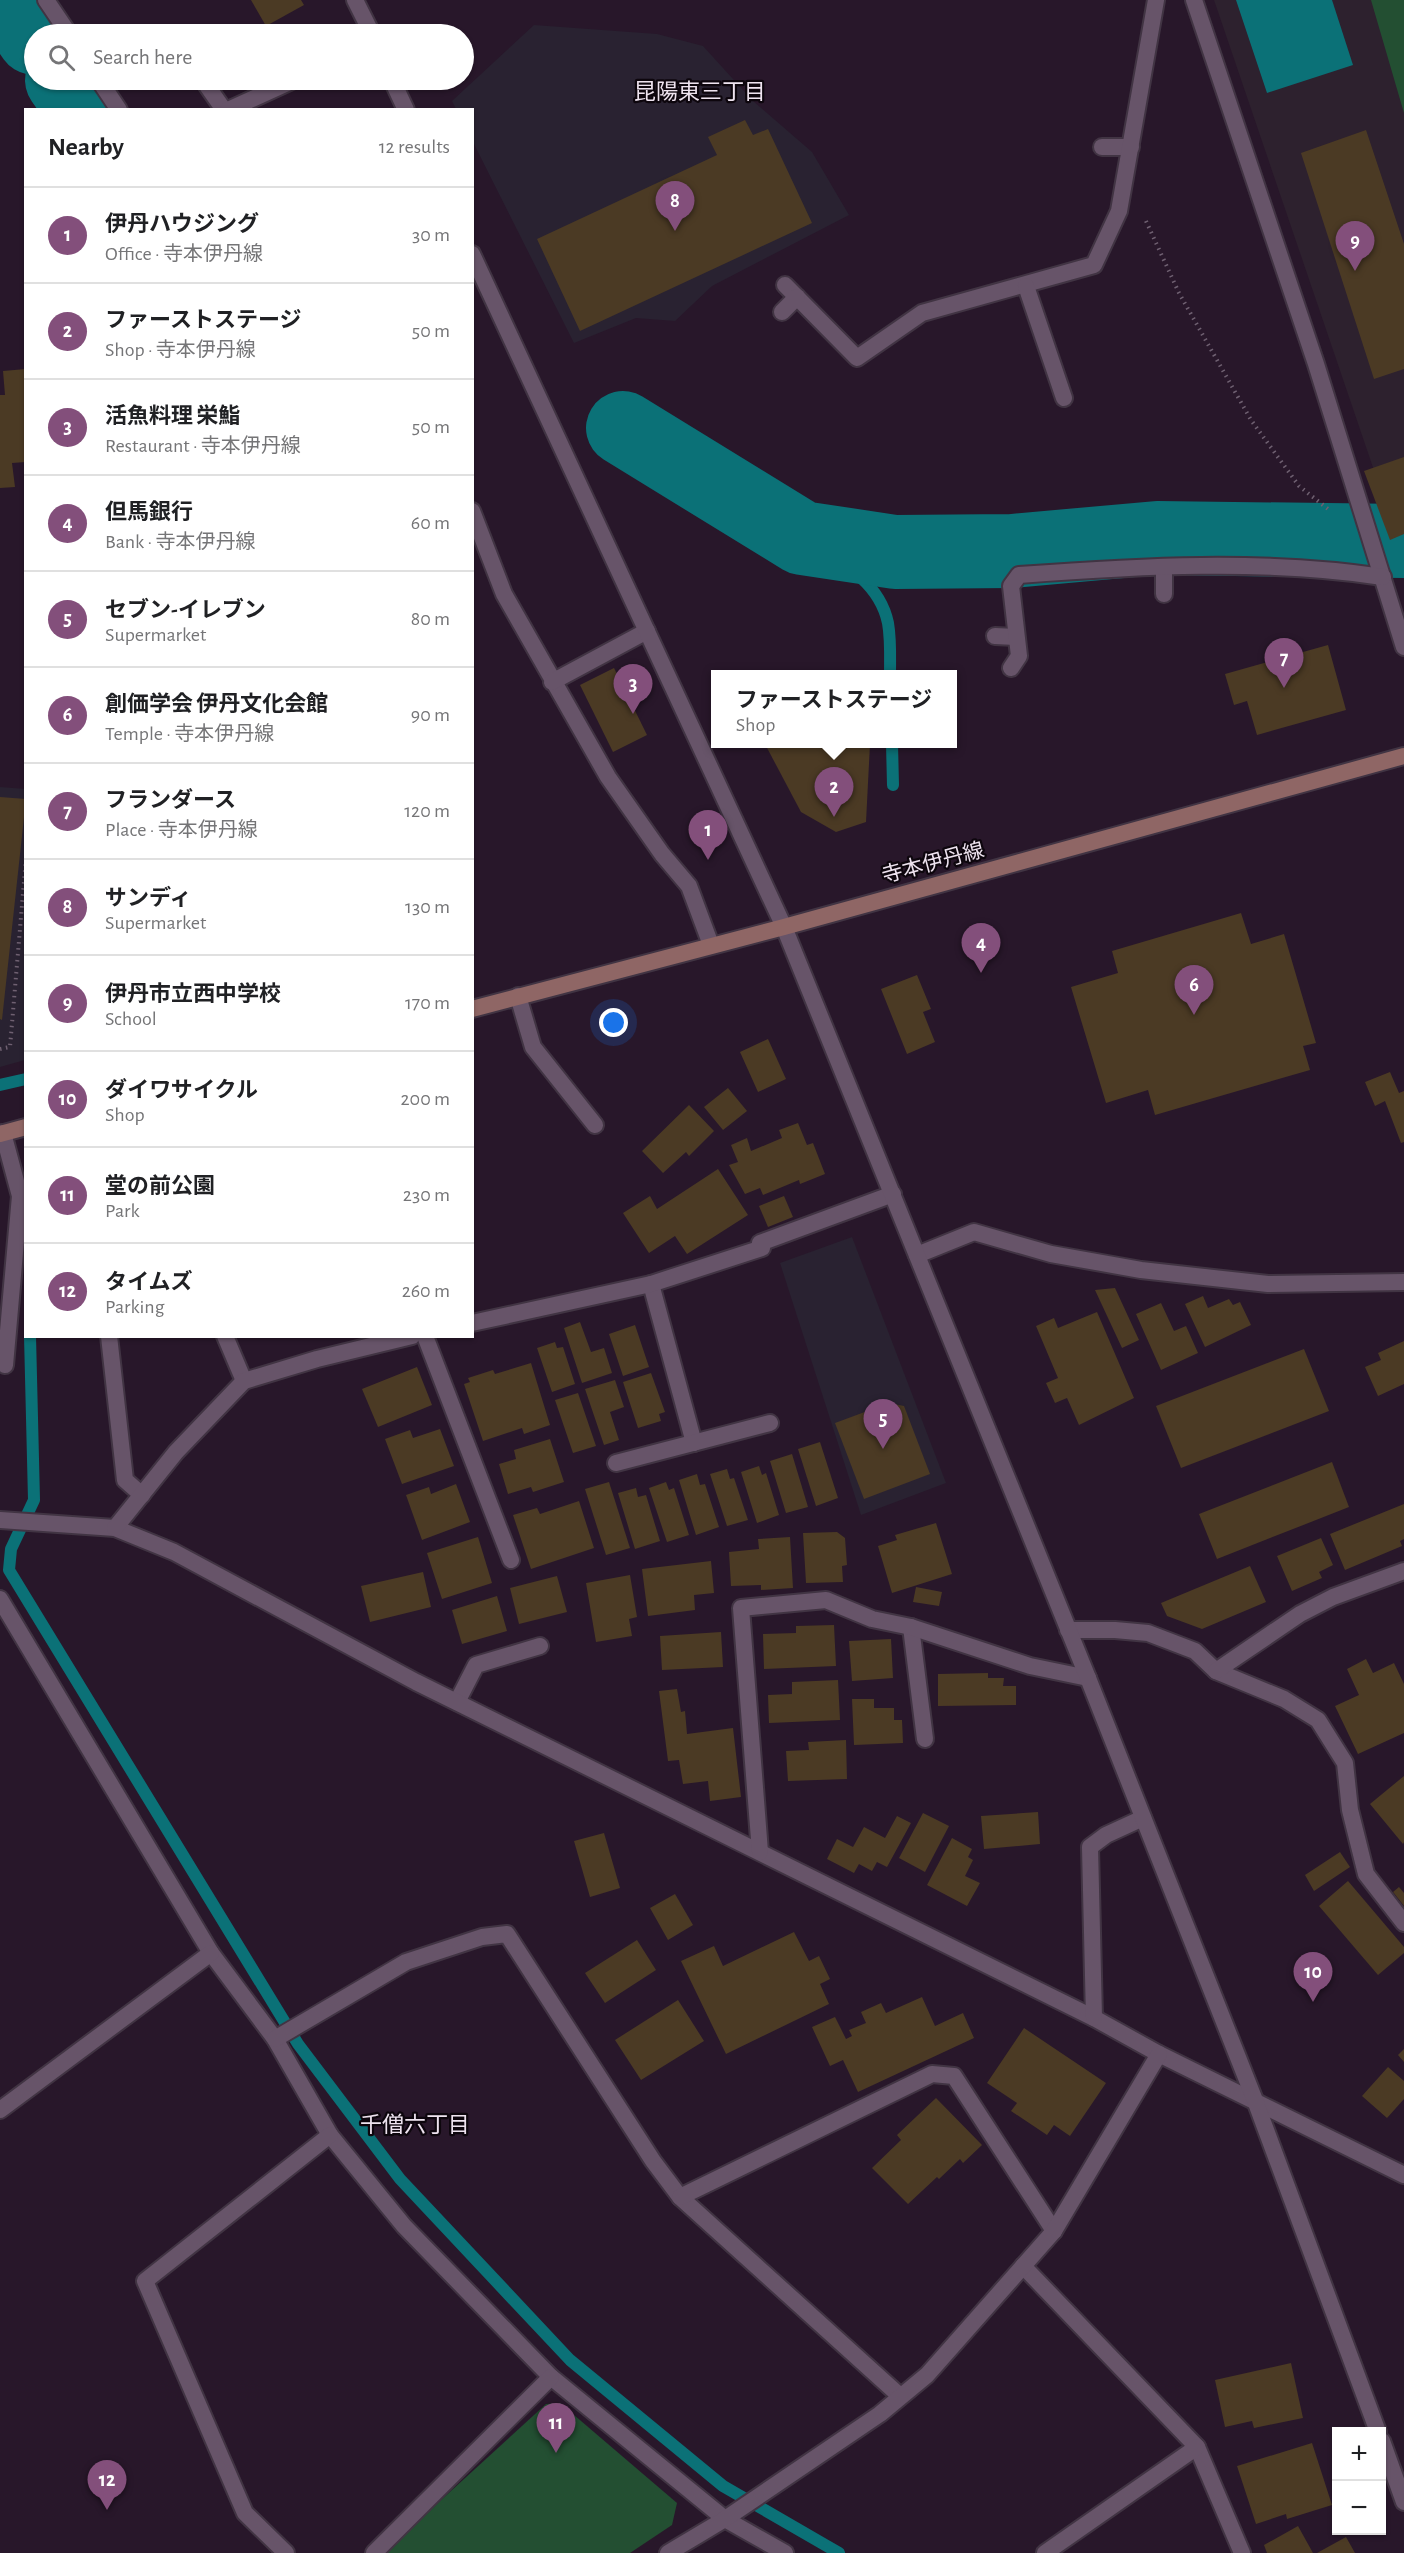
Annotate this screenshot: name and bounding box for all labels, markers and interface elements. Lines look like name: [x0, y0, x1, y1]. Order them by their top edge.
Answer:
search box: [24, 24, 474, 90]
icon: search: [45, 41, 78, 74]
text: Search here: [93, 46, 192, 68]
district label: 昆陽東三丁目: [634, 80, 766, 103]
text: Nearby: [48, 134, 124, 160]
text: 12 results: [379, 137, 450, 157]
pin: 8: [656, 182, 694, 231]
text: 伊丹ハウジング: [105, 213, 259, 235]
pin: 9: [1336, 222, 1374, 271]
text: 1: [64, 225, 71, 245]
text: 30 m: [412, 225, 450, 245]
text: Office · 寺本伊丹線: [105, 244, 263, 264]
text: ファーストステージ: [105, 309, 301, 331]
text: 2: [63, 321, 72, 341]
text: 50 m: [412, 321, 450, 341]
text: Shop · 寺本伊丹線: [105, 340, 256, 360]
text: 活魚料理 栄鮨: [105, 405, 240, 427]
text: 3: [63, 417, 72, 437]
text: 50 m: [412, 417, 450, 437]
text: Restaurant · 寺本伊丹線: [105, 436, 301, 456]
text: 但馬銀行: [105, 501, 193, 523]
text: 4: [62, 513, 73, 533]
text: 60 m: [411, 513, 450, 533]
text: Bank · 寺本伊丹線: [105, 532, 255, 552]
text: セブン-イレブン: [105, 599, 266, 621]
text: 5: [63, 609, 72, 629]
text: 80 m: [411, 609, 450, 629]
text: Supermarket: [105, 625, 206, 645]
pin: 7: [1264, 638, 1304, 688]
pin: 3: [614, 664, 652, 714]
popup: [711, 670, 957, 748]
text: ファーストステージ: [736, 689, 932, 711]
text: 創価学会 伊丹文化会館: [105, 693, 328, 715]
text: 6: [63, 705, 72, 725]
text: 90 m: [411, 705, 450, 725]
text: Shop: [736, 715, 775, 735]
text: Temple · 寺本伊丹線: [105, 724, 274, 744]
pin: 2: [814, 768, 854, 817]
text: フランダース: [105, 789, 236, 811]
text: 7: [63, 801, 72, 821]
text: 120 m: [404, 801, 450, 821]
pin: 1: [688, 810, 728, 860]
text: Place · 寺本伊丹線: [105, 820, 258, 840]
street label: 寺本伊丹線: [879, 838, 986, 887]
text: サンディ: [105, 887, 191, 909]
text: 8: [63, 897, 72, 917]
text: 130 m: [405, 897, 450, 917]
text: Supermarket: [105, 913, 206, 933]
pin: 4: [962, 924, 1000, 973]
pin: 6: [1174, 966, 1214, 1015]
text: 伊丹市立西中学校: [105, 983, 281, 1005]
text: 9: [63, 993, 72, 1013]
text: 170 m: [405, 993, 450, 1013]
your location: [599, 1008, 628, 1037]
text: School: [105, 1009, 157, 1029]
text: ダイワサイクル: [105, 1079, 258, 1101]
text: 10: [59, 1089, 76, 1109]
text: 200 m: [400, 1089, 450, 1109]
text: Shop: [105, 1105, 145, 1125]
text: 堂の前公園: [105, 1175, 215, 1197]
text: 11: [60, 1185, 75, 1205]
text: 230 m: [403, 1185, 450, 1205]
text: Park: [105, 1201, 140, 1221]
text: タイムズ: [105, 1271, 193, 1293]
text: 12: [59, 1281, 76, 1301]
text: 260 m: [402, 1281, 450, 1301]
text: Parking: [105, 1297, 164, 1317]
pin: 5: [864, 1400, 902, 1449]
pin: 10: [1294, 1952, 1332, 2002]
district label: 千僧六丁目: [360, 2113, 470, 2136]
pin: 11: [536, 2404, 576, 2453]
map controls: [1332, 2427, 1386, 2535]
button: +: [1332, 2427, 1386, 2481]
pin: 12: [88, 2460, 126, 2510]
button: −: [1332, 2481, 1386, 2535]

